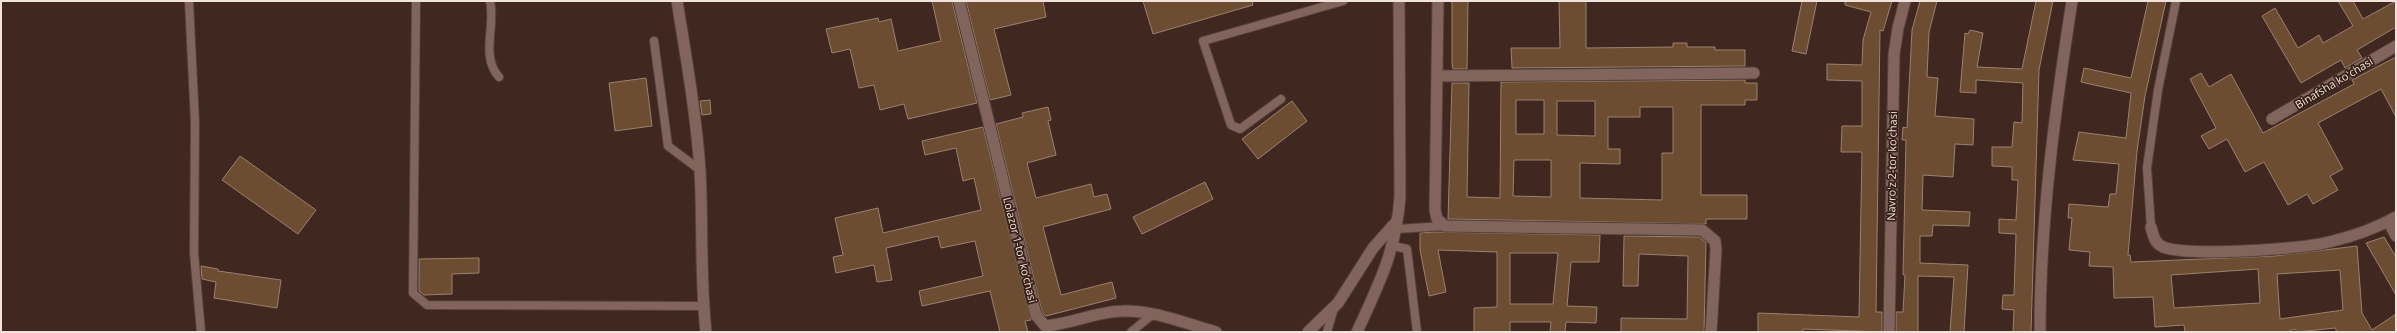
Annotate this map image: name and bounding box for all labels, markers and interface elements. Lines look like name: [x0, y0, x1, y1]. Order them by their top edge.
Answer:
street label: Binafsha koʻchasi: [2292, 53, 2375, 112]
street label: Navro'z 2-tor koʼchasi: [1883, 111, 1900, 221]
street label: Lolazor 1-tor ko‘chasi: [1000, 195, 1041, 304]

